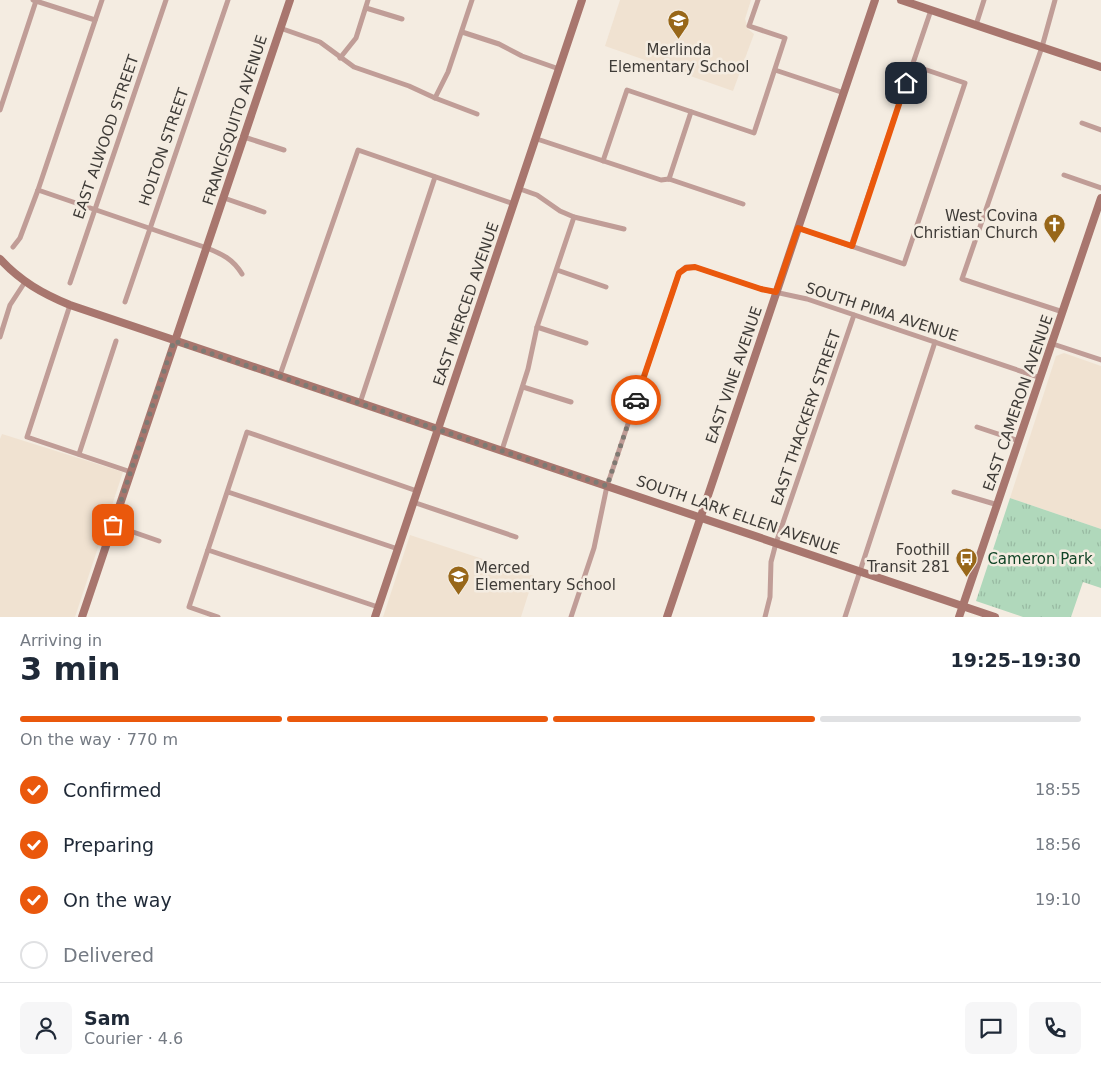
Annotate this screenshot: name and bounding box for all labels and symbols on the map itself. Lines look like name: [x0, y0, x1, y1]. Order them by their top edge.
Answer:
school or university icon: Merlinda Elementary School: [667, 9, 691, 40]
street label: FRANCISQUITO AVENUE: [199, 33, 271, 207]
place label: Merlinda Elementary School: [609, 41, 749, 76]
street label: EAST ALWOOD STREET: [69, 52, 143, 221]
pin: [885, 62, 927, 104]
street label: HOLTON STREET: [135, 85, 193, 208]
place label: West Covina Christian Church: [913, 207, 1038, 242]
church icon: West Covina Christian Church: [1042, 213, 1066, 244]
street label: EAST MERCED AVENUE: [429, 220, 503, 388]
street label: SOUTH PIMA AVENUE: [803, 279, 961, 345]
street label: EAST VINE AVENUE: [702, 304, 766, 446]
street label: EAST CAMERON AVENUE: [979, 312, 1057, 494]
street label: EAST THACKERY STREET: [768, 327, 845, 508]
courier: [611, 375, 661, 425]
street label: SOUTH LARK ELLEN AVENUE: [634, 472, 842, 558]
pin: [92, 504, 134, 546]
place label: Foothill Transit 281: [866, 541, 950, 576]
bus stop icon: Foothill Transit 281: [954, 547, 978, 578]
park label: Cameron Park: [987, 550, 1093, 568]
place label: Merced Elementary School: [475, 559, 616, 594]
school or university icon: Merced Elementary School: [447, 565, 471, 596]

